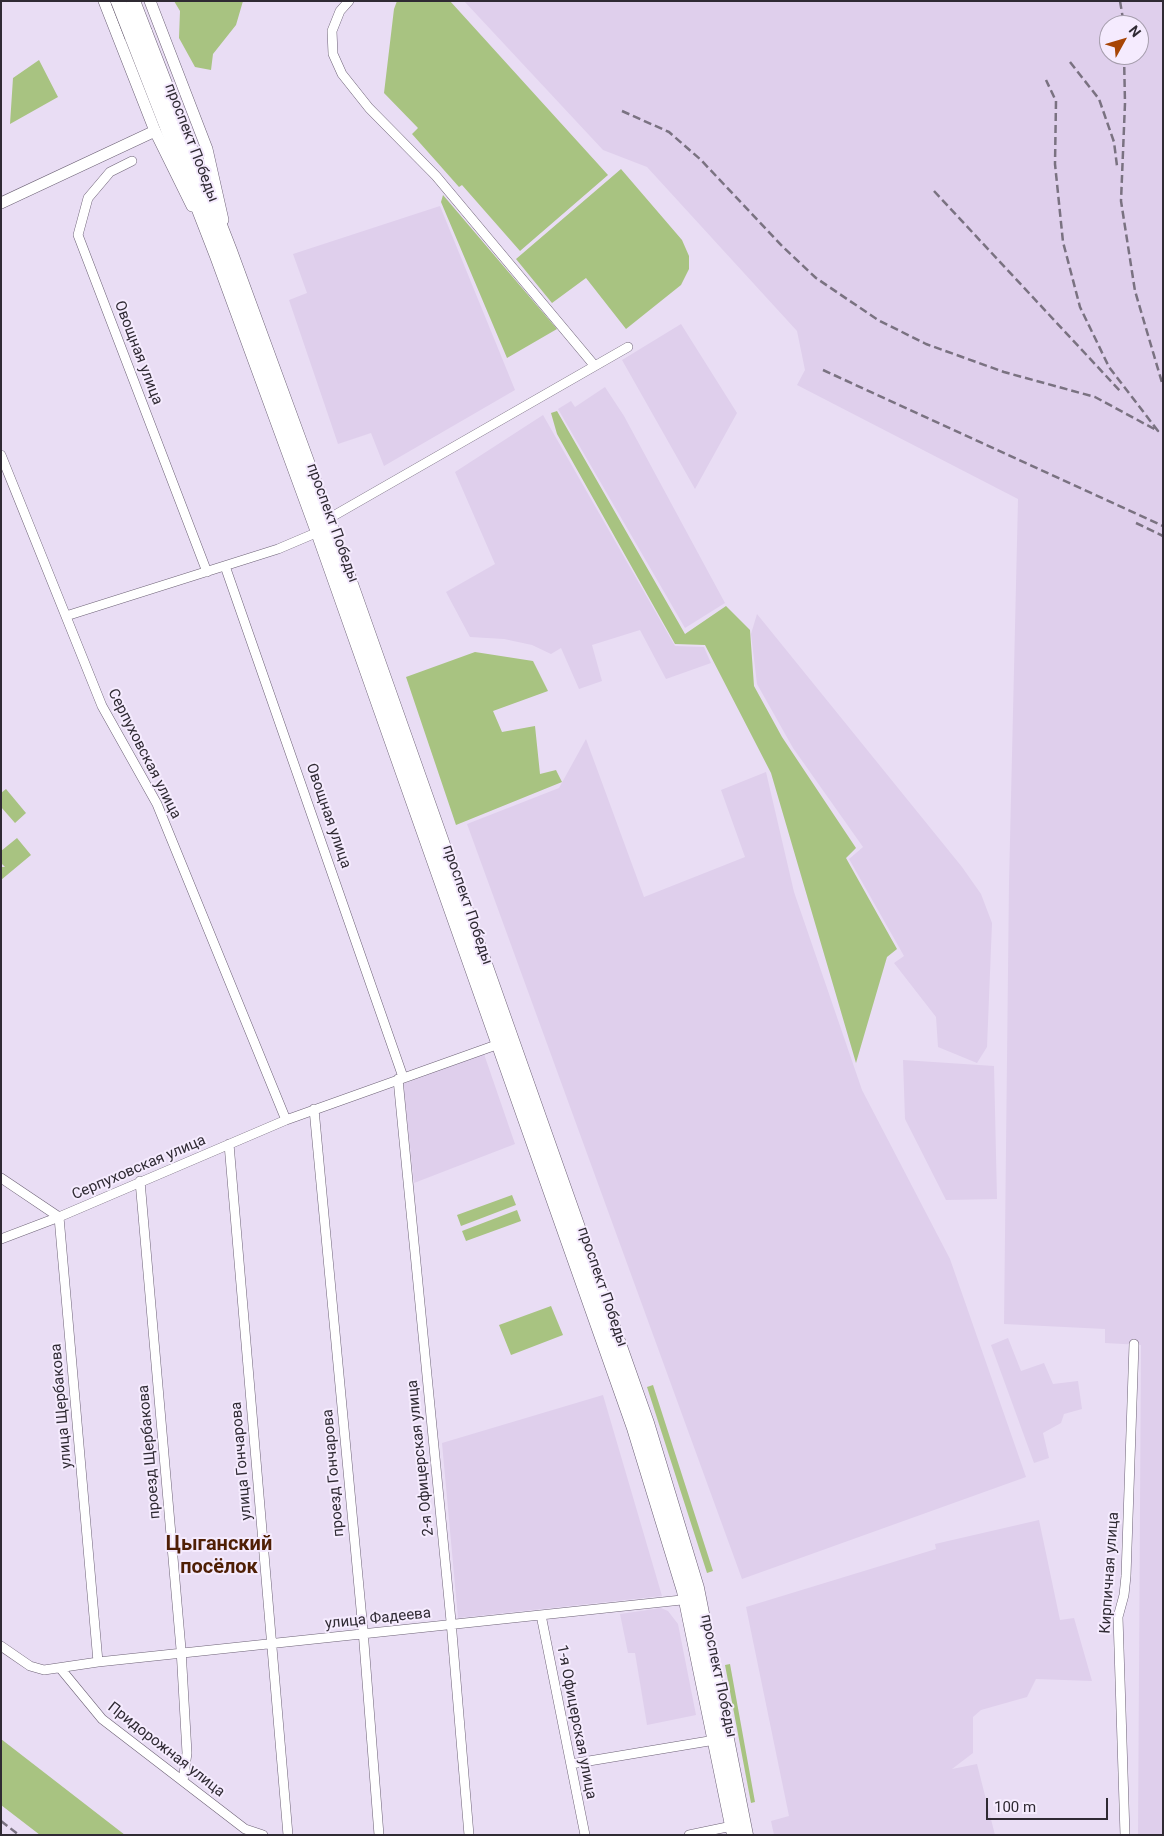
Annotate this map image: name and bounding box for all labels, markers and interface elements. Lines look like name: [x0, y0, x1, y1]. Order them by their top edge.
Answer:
north arrow: [1099, 15, 1149, 65]
text: N: [1126, 22, 1144, 40]
street label: проспект Победы: [160, 81, 222, 205]
street label: Овощная улица: [110, 299, 166, 407]
street label: проспект Победы: [302, 461, 362, 585]
street label: Серпуховская улица: [103, 686, 185, 822]
street label: Овощная улица: [302, 761, 354, 871]
street label: проспект Победы: [438, 843, 496, 967]
street label: Серпуховская улица: [69, 1132, 209, 1204]
street label: проспект Победы: [573, 1225, 631, 1349]
street label: улица Щербакова: [48, 1343, 76, 1469]
street label: 2-я Офицерская улица: [404, 1379, 438, 1537]
street label: проезд Щербакова: [135, 1384, 165, 1520]
street label: улица Гончарова: [228, 1401, 256, 1521]
street label: проезд Гончарова: [319, 1408, 349, 1538]
street label: Кирпичная улица: [1097, 1512, 1123, 1634]
district label: Цыганский посёлок: [166, 1533, 272, 1580]
street label: улица Фадеева: [324, 1604, 432, 1634]
street label: проспект Победы: [696, 1613, 740, 1739]
street label: 1-я Офицерская улица: [552, 1643, 600, 1801]
street label: Придорожная улица: [104, 1699, 228, 1801]
scale bar: [989, 1788, 1112, 1820]
text: 100 m: [994, 1798, 1036, 1816]

